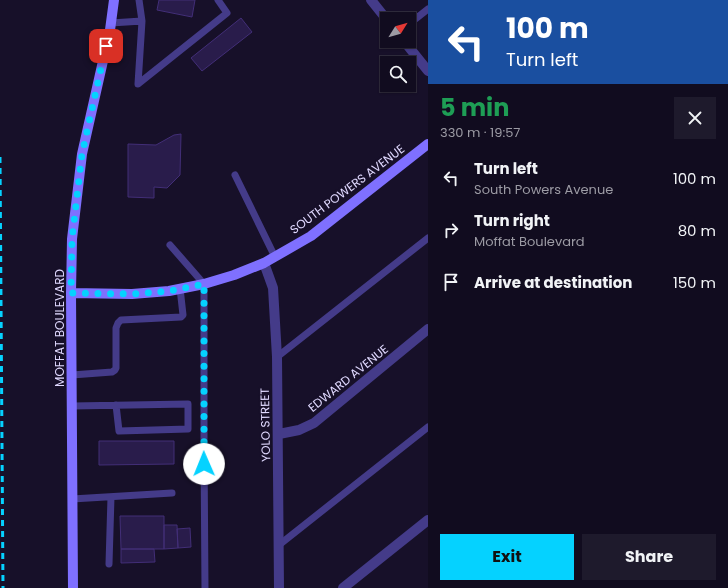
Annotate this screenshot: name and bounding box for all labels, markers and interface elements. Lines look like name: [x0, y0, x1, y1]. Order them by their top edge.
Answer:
text: 100 m: [506, 9, 589, 48]
north arrow: [380, 12, 416, 48]
map controls: [380, 12, 416, 92]
icon: left: [440, 16, 492, 68]
pin: [89, 29, 123, 63]
icon: arrive: [95, 35, 117, 57]
text: Turn left: [506, 47, 578, 72]
button: search: [380, 56, 416, 92]
text: 5 min: [440, 91, 509, 124]
button: close: [674, 97, 716, 139]
text: 330 m · 19:57: [440, 123, 520, 142]
street label: SOUTH POWERS AVENUE: [286, 140, 408, 238]
text: Turn left: [474, 158, 538, 179]
icon: left: [440, 167, 462, 189]
text: 100 m: [673, 168, 716, 189]
text: South Powers Avenue: [474, 180, 613, 199]
text: Turn right: [474, 210, 550, 231]
icon: right: [440, 219, 462, 241]
text: 80 m: [678, 220, 716, 241]
text: Moffat Boulevard: [474, 232, 585, 251]
street label: MOFFAT BOULEVARD: [51, 269, 68, 387]
icon: arrive: [440, 271, 462, 293]
text: Arrive at destination: [474, 272, 632, 293]
text: 150 m: [673, 272, 716, 293]
street label: EDWARD AVENUE: [304, 340, 392, 416]
street label: YOLO STREET: [256, 387, 274, 462]
position arrow: [183, 443, 225, 485]
button: Exit: [440, 534, 574, 580]
button: Share: [582, 534, 716, 580]

